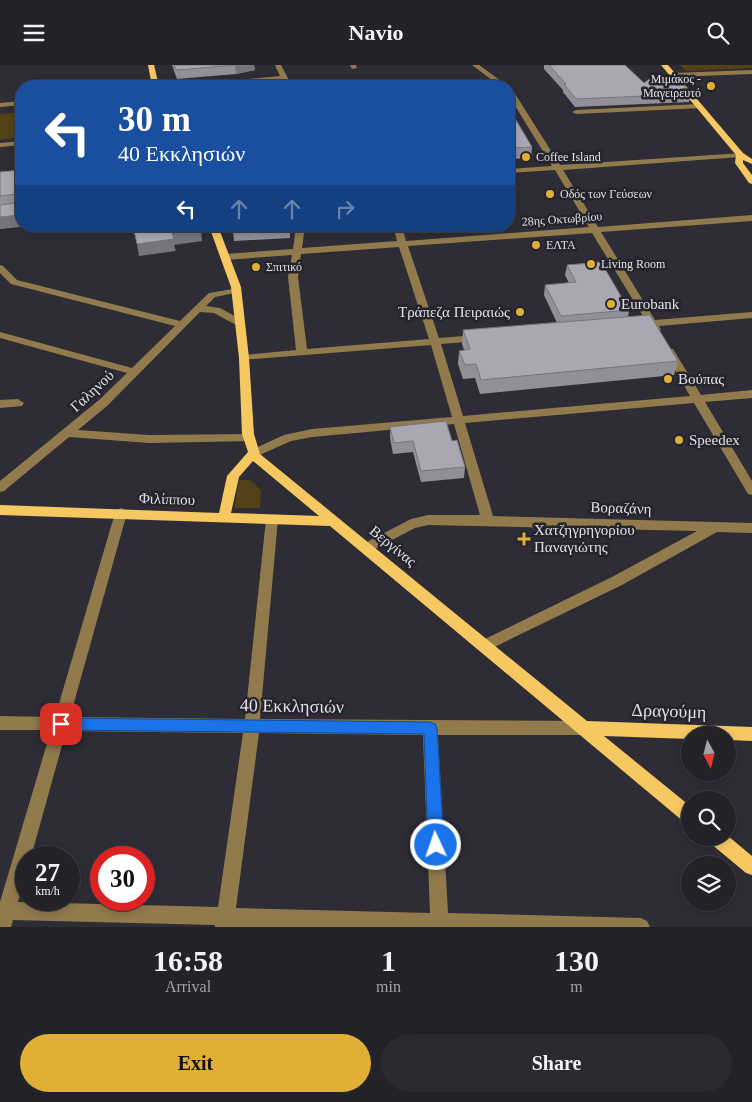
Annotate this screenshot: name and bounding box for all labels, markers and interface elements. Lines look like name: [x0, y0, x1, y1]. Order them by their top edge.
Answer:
icon: menu: [20, 19, 48, 47]
icon: search: [704, 19, 732, 47]
text: Navio: [349, 20, 404, 45]
place label: Μιμάκος - Μαγειρευτό: [643, 72, 701, 100]
marker: Μιμάκος - Μαγειρευτό: [705, 80, 717, 92]
icon: left: [35, 100, 100, 165]
text: 30 m: [118, 100, 191, 139]
text: 40 Εκκλησιών: [118, 141, 245, 166]
place label: Coffee Island: [536, 150, 601, 164]
marker: Coffee Island: [520, 151, 532, 163]
place label: Οδός των Γεύσεων: [560, 187, 653, 201]
marker: Οδός των Γεύσεων: [544, 188, 556, 200]
icon: left: [172, 195, 200, 223]
icon: ahead: [225, 195, 253, 223]
icon: ahead: [278, 195, 306, 223]
icon: right: [331, 195, 359, 223]
street label: 28ης Οκτωβρίου: [521, 209, 603, 229]
place label: ΕΛΤΑ: [546, 238, 576, 252]
marker: ΕΛΤΑ: [530, 239, 542, 251]
place label: Living Room: [601, 257, 666, 271]
marker: Living Room: [585, 258, 597, 270]
place label: Σπιτικό: [266, 260, 302, 274]
marker: Σπιτικό: [250, 261, 262, 273]
place label: Eurobank: [621, 296, 680, 312]
marker: Eurobank: [605, 298, 617, 310]
place label: Τράπεζα Πειραιώς: [398, 304, 510, 320]
marker: Τράπεζα Πειραιώς: [514, 306, 526, 318]
street label: Γαληνού: [67, 367, 117, 415]
place label: Βούπας: [678, 371, 724, 387]
marker: Βούπας: [662, 373, 674, 385]
place label: Speedex: [689, 432, 740, 448]
marker: Speedex: [673, 434, 685, 446]
street label: Φιλίππου: [139, 490, 195, 508]
street label: Βοραζάνη: [590, 499, 652, 517]
street label: Βεργίνας: [367, 522, 419, 570]
place label: Χατζηγρηγορίου Παναγιώτης: [534, 522, 635, 555]
marker: Χατζηγρηγορίου Παναγιώτης: [518, 533, 530, 545]
street label: 40 Εκκλησιών: [240, 695, 344, 717]
street label: Δραγούμη: [631, 700, 707, 722]
pin: [40, 703, 82, 745]
icon: arrive: [47, 710, 75, 738]
north arrow: [681, 726, 736, 781]
map controls: [681, 726, 736, 911]
button: search: [681, 791, 736, 846]
position arrow: [409, 818, 461, 870]
speed limit sign: 30: [90, 846, 155, 911]
button: layers: [681, 856, 736, 911]
text: 27: [35, 859, 60, 886]
text: km/h: [35, 884, 60, 898]
text: 16:58: [153, 944, 223, 977]
text: 1: [381, 944, 396, 977]
text: 130: [554, 944, 599, 977]
text: Arrival: [165, 978, 211, 995]
text: min: [376, 978, 401, 995]
text: m: [570, 978, 583, 995]
button: Exit: [20, 1034, 371, 1092]
button: Share: [381, 1034, 732, 1092]

